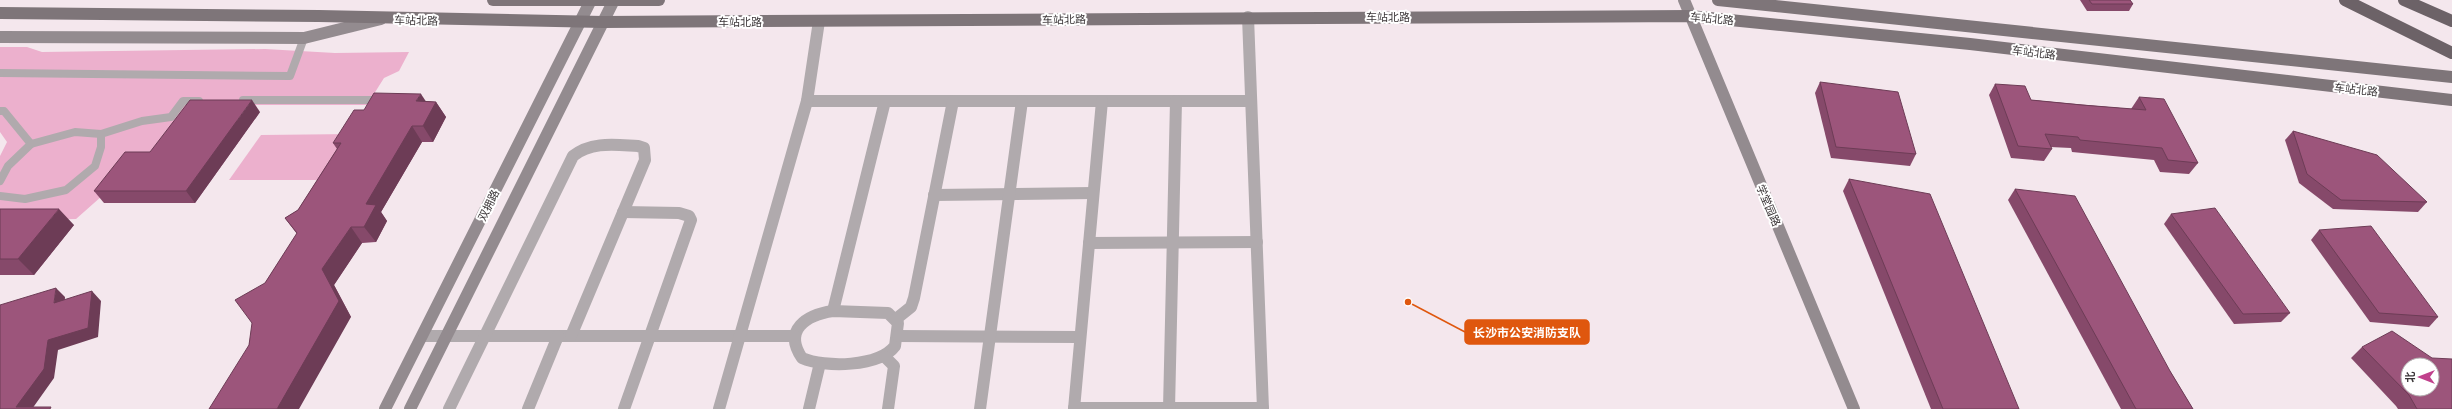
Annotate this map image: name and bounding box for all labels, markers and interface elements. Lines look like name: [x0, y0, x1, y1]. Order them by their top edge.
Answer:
street label: 车站北路: [1366, 10, 1410, 23]
street label: 车站北路: [1690, 10, 1734, 26]
street label: 车站北路: [1042, 12, 1086, 26]
street label: 车站北路: [394, 13, 438, 27]
street label: 车站北路: [718, 15, 762, 28]
street label: 车站北路: [2011, 43, 2057, 61]
street label: 车站北路: [2333, 80, 2379, 98]
street label: 学堂园路: [1754, 182, 1784, 228]
street label: 双拥路: [475, 187, 501, 223]
callout: 长沙市公安消防支队: [1465, 320, 1589, 344]
text: 长沙市公安消防支队: [1473, 325, 1581, 339]
north arrow: [2400, 357, 2440, 397]
text: 北: [2403, 372, 2416, 383]

